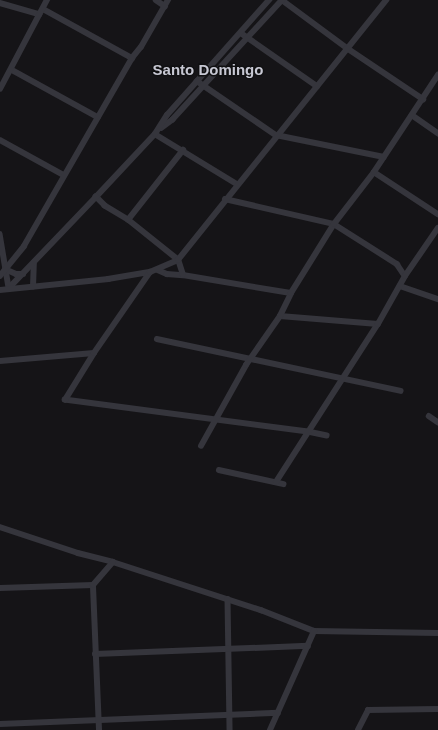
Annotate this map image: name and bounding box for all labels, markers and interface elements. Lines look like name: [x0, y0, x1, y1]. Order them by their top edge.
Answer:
district label: Santo Domingo: [153, 61, 263, 79]

